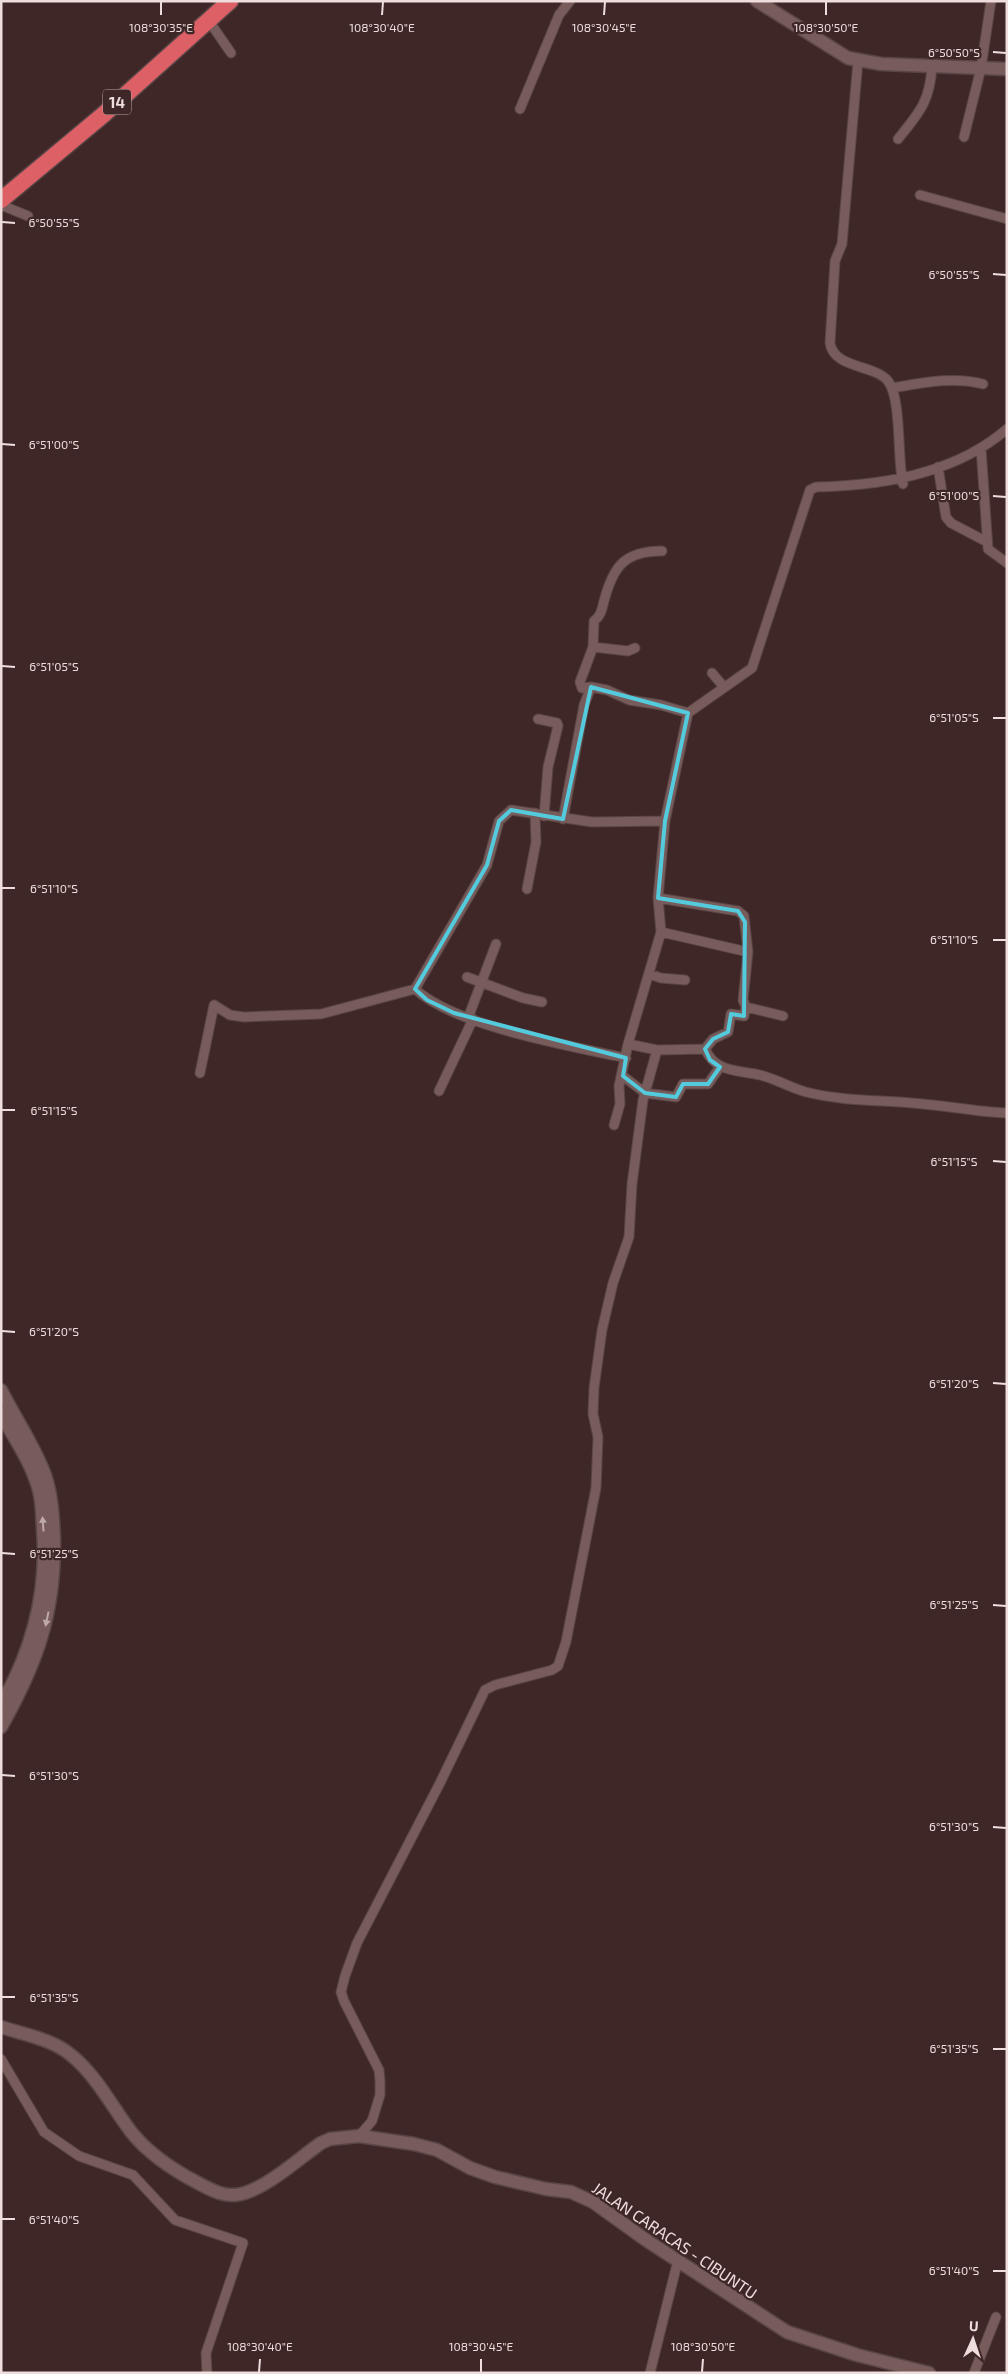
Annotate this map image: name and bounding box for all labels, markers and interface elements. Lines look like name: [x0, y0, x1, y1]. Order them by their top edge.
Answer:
text: 108°30'35"E: [129, 20, 193, 34]
text: 108°30'40"E: [349, 20, 415, 34]
text: 108°30'45"E: [572, 20, 637, 34]
text: 108°30'50"E: [794, 20, 859, 34]
text: 6°50'50"S: [928, 45, 980, 59]
road number: 14: [103, 90, 131, 114]
text: 6°50'55"S: [28, 215, 80, 229]
text: 6°50'55"S: [928, 267, 980, 281]
text: 6°51'00"S: [29, 437, 79, 451]
text: 6°51'00"S: [929, 488, 979, 502]
text: 6°51'05"S: [29, 659, 79, 673]
text: 6°51'05"S: [929, 710, 979, 724]
text: 6°51'10"S: [30, 881, 78, 895]
text: 6°51'10"S: [930, 932, 978, 946]
text: 6°51'15"S: [30, 1103, 78, 1117]
text: 6°51'15"S: [930, 1154, 978, 1168]
text: 6°51'20"S: [29, 1324, 79, 1338]
text: 6°51'20"S: [929, 1376, 979, 1390]
one-way arrow: [39, 1516, 47, 1532]
text: 6°51'25"S: [29, 1546, 79, 1560]
text: 6°51'25"S: [929, 1597, 979, 1611]
one-way arrow: [43, 1611, 51, 1627]
text: 6°51'30"S: [29, 1768, 79, 1782]
text: 6°51'30"S: [929, 1819, 979, 1833]
text: 6°51'35"S: [29, 1990, 79, 2004]
text: 6°51'35"S: [929, 2041, 979, 2055]
street label: JALAN CARACAS - CIBUNTU: [589, 2178, 761, 2302]
text: 6°51'40"S: [29, 2212, 79, 2226]
text: 6°51'40"S: [929, 2263, 979, 2277]
north arrow: [948, 2314, 998, 2364]
text: U: [968, 2317, 979, 2334]
text: 108°30'40"E: [227, 2339, 293, 2353]
text: 108°30'45"E: [449, 2339, 514, 2353]
text: 108°30'50"E: [671, 2339, 736, 2353]

